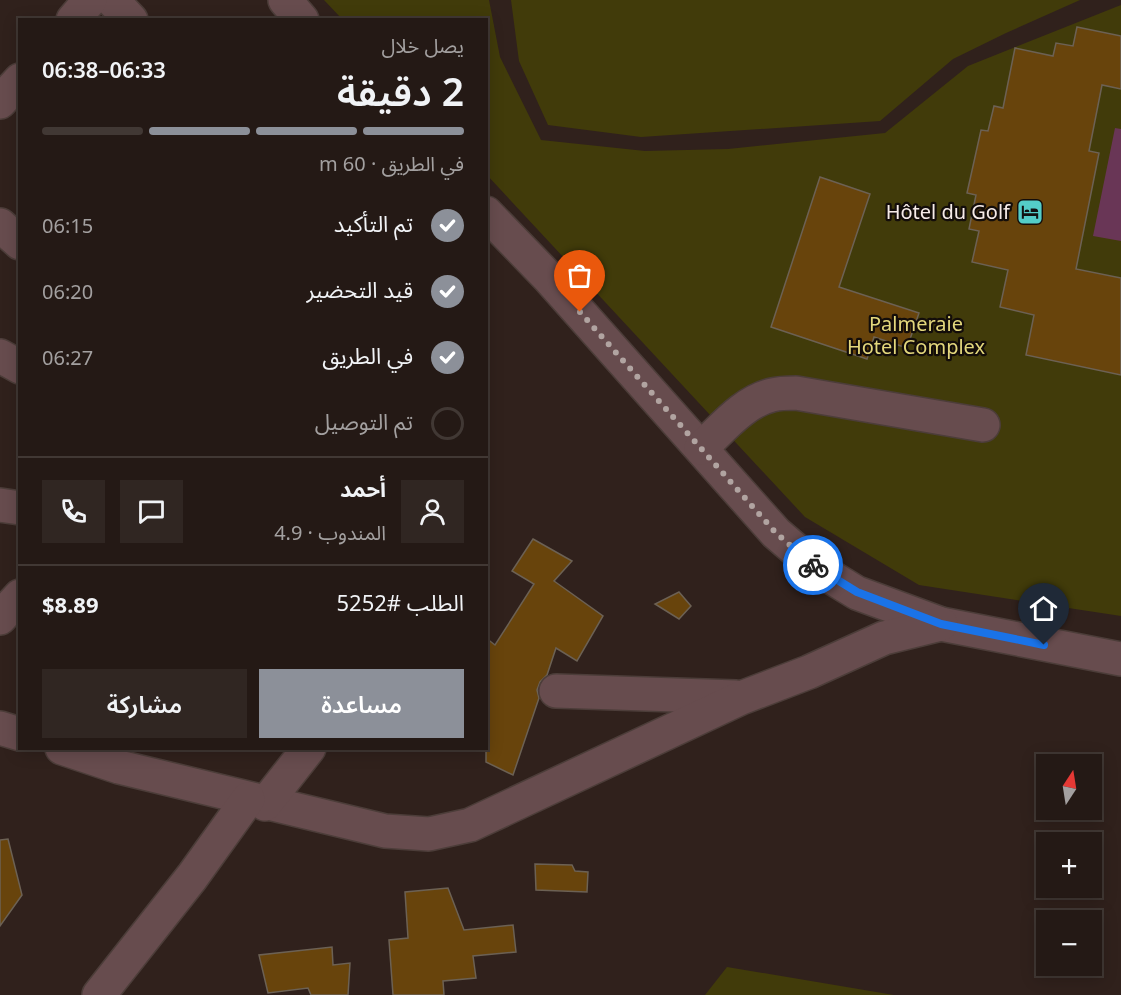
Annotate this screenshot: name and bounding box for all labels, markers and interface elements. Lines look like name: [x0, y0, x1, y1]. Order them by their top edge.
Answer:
text: يصل خلال: [382, 32, 464, 59]
text: 06:33–06:38: [42, 54, 166, 84]
text: 2 دقيقة: [337, 64, 464, 117]
text: في الطريق · 60 m: [319, 150, 464, 177]
hotel icon: Hôtel du Golf: [1015, 197, 1045, 227]
place label: Hôtel du Golf: [886, 198, 1011, 225]
text: تم التأكيد: [334, 208, 413, 238]
icon: check: [431, 209, 464, 242]
text: 06:15: [42, 212, 93, 239]
pin: [554, 250, 605, 312]
icon: bag: [563, 259, 596, 292]
text: قيد التحضير: [307, 274, 413, 304]
icon: check: [431, 275, 464, 308]
text: 06:20: [42, 278, 93, 305]
park label: Palmeraie Hotel Complex: [847, 310, 985, 360]
text: في الطريق: [322, 340, 413, 370]
icon: check: [431, 341, 464, 374]
text: 06:27: [42, 344, 93, 371]
text: تم التوصيل: [315, 406, 413, 436]
text: أحمد: [340, 473, 386, 503]
button: phone: [42, 480, 105, 543]
button: chat: [120, 480, 183, 543]
button: person: [401, 480, 464, 543]
text: المندوب · 4.9: [274, 519, 386, 546]
courier: [783, 535, 843, 595]
icon: bike: [797, 549, 830, 582]
pin: [1018, 583, 1069, 645]
text: الطلب #5252: [337, 587, 464, 617]
text: $8.89: [42, 589, 99, 619]
icon: home: [1027, 592, 1060, 625]
button: مشاركة: [42, 669, 247, 738]
button: مساعدة: [259, 669, 464, 738]
north arrow: [1036, 754, 1102, 820]
map controls: [1036, 754, 1102, 976]
button: +: [1036, 832, 1102, 898]
button: −: [1036, 910, 1102, 976]

